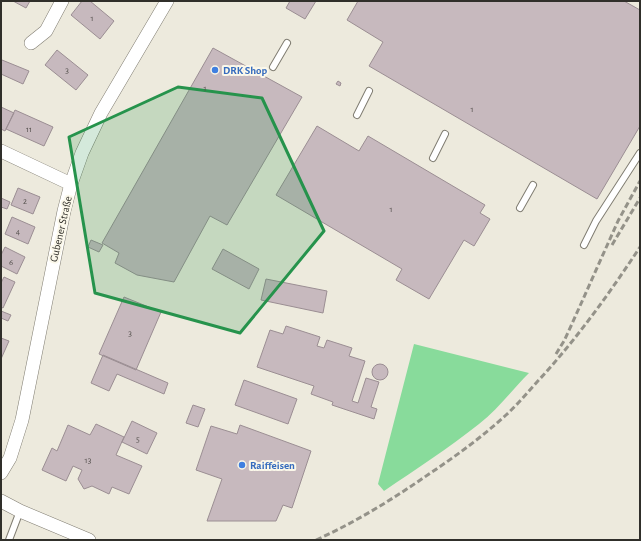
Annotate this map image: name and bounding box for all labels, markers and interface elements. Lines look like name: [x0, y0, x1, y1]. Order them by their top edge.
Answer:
house number: 1: [90, 14, 94, 23]
marker: DRK Shop: [210, 65, 220, 75]
place label: DRK Shop: [223, 65, 267, 76]
house number: 3: [65, 66, 69, 75]
house number: 1: [203, 84, 207, 93]
house number: 1: [470, 105, 474, 114]
house number: 11: [26, 125, 32, 134]
street label: Gubener Straße: [48, 195, 74, 263]
house number: 2: [23, 197, 27, 206]
house number: 1: [389, 205, 393, 214]
house number: 4: [16, 227, 21, 236]
house number: 6: [9, 258, 13, 267]
house number: 3: [128, 329, 132, 338]
house number: 5: [136, 435, 140, 444]
house number: 13: [85, 456, 92, 465]
marker: Raiffeisen: [237, 460, 247, 470]
place label: Raiffeisen: [250, 460, 295, 471]

